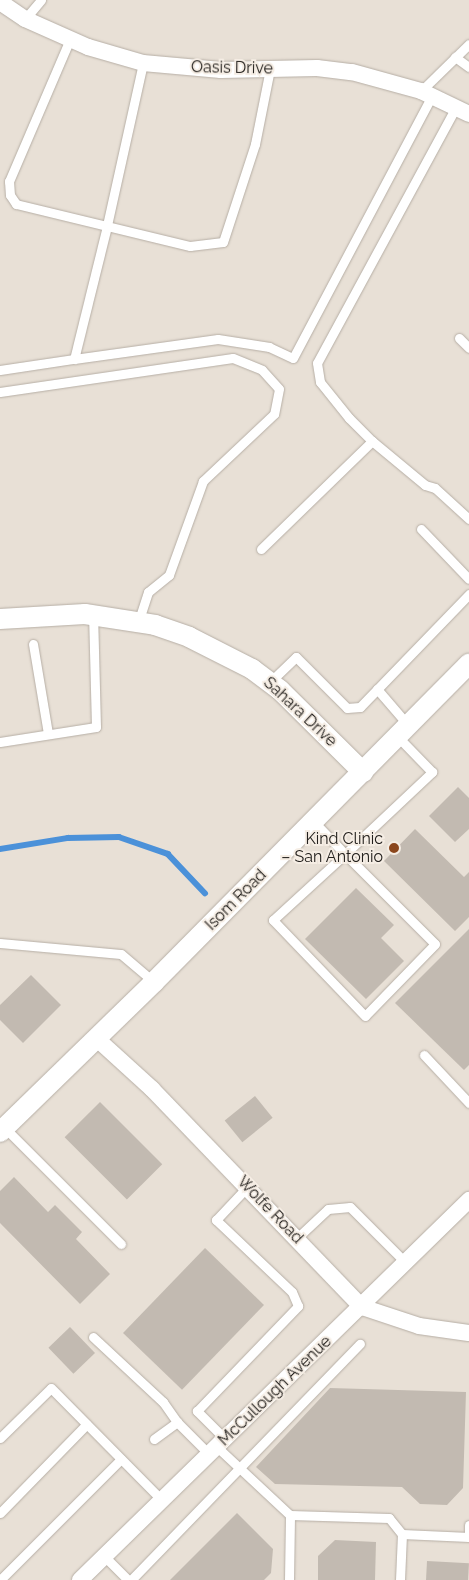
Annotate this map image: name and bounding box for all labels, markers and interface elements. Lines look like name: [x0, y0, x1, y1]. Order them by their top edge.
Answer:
street label: Oasis Drive: [191, 58, 273, 78]
street label: Sahara Drive: [259, 673, 341, 751]
place label: Kind Clinic – San Antonio: [281, 829, 383, 867]
marker: Kind Clinic – San Antonio: [387, 841, 401, 855]
street label: Isom Road: [202, 866, 270, 934]
street label: Wolfe Road: [233, 1172, 307, 1248]
street label: McCullough Avenue: [214, 1332, 336, 1450]

